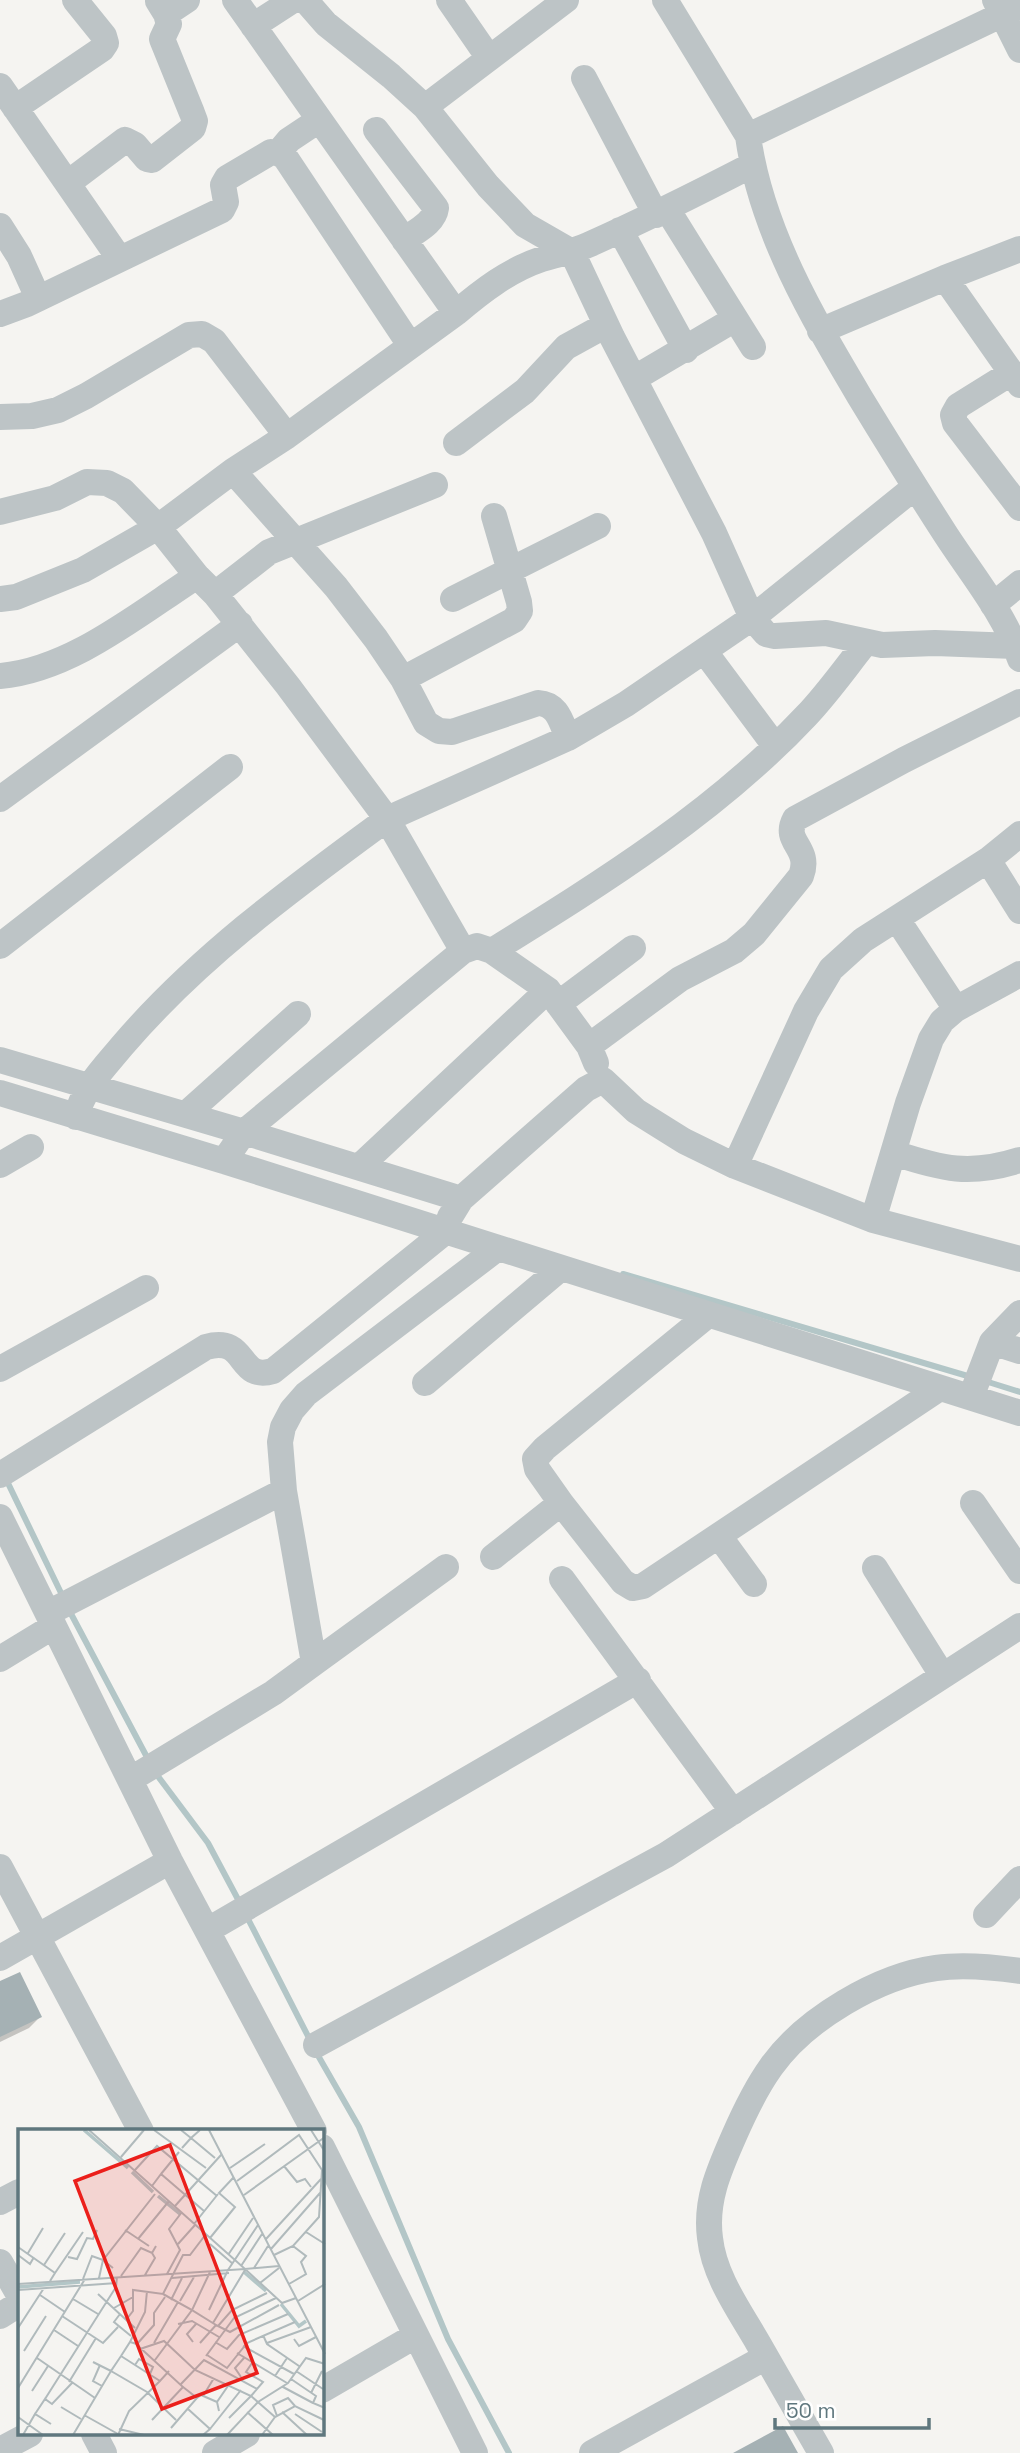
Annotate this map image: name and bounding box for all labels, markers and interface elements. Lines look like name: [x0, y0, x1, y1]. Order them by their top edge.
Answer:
inset map: [18, 2129, 324, 2436]
scale bar: [775, 2386, 929, 2430]
text: 50 m: [786, 2397, 836, 2424]

